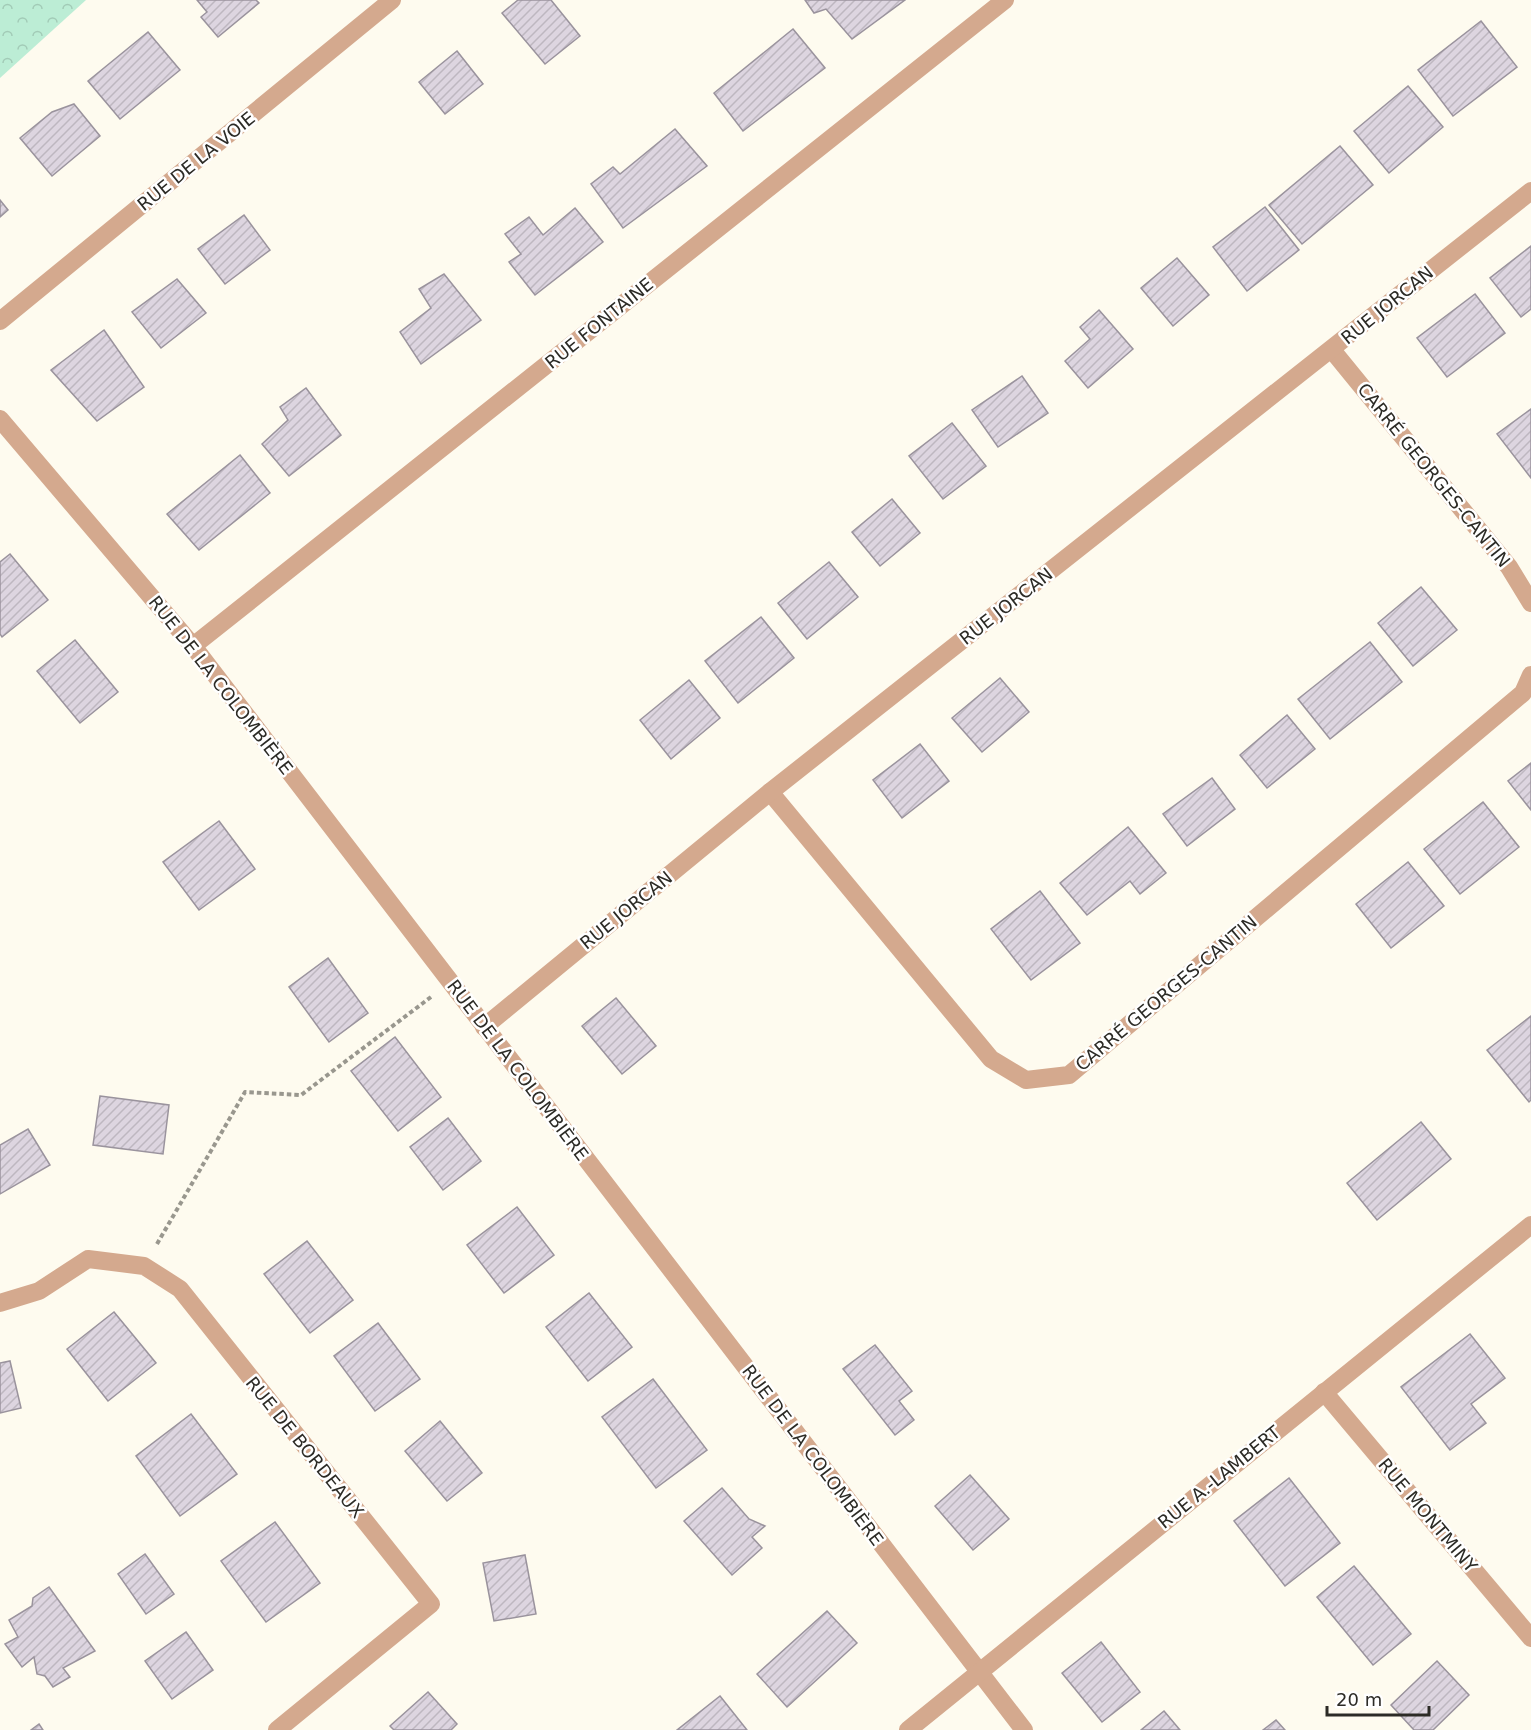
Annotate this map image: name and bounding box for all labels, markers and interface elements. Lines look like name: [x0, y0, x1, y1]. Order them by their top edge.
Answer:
street label: RUE DE LA VOIE: [133, 107, 259, 215]
street label: RUE JORCAN: [1337, 262, 1437, 348]
street label: RUE FONTAINE: [541, 273, 657, 373]
street label: CARRÉ GEORGES-CANTIN: [1353, 379, 1515, 571]
street label: RUE JORCAN: [955, 563, 1057, 649]
street label: RUE DE LA COLOMBIÈRE: [145, 591, 297, 779]
street label: RUE JORCAN: [576, 867, 676, 953]
street label: CARRÉ GEORGES-CANTIN: [1071, 911, 1261, 1075]
street label: RUE DE LA COLOMBIÈRE: [443, 975, 593, 1165]
street label: RUE DE LA COLOMBIÈRE: [738, 1360, 888, 1550]
street label: RUE DE BORDEAUX: [242, 1372, 368, 1522]
street label: RUE A.-LAMBERT: [1154, 1421, 1285, 1533]
street label: RUE MONTMINY: [1374, 1454, 1482, 1577]
scale bar: [1327, 1679, 1429, 1717]
text: 20 m: [1336, 1689, 1382, 1710]

